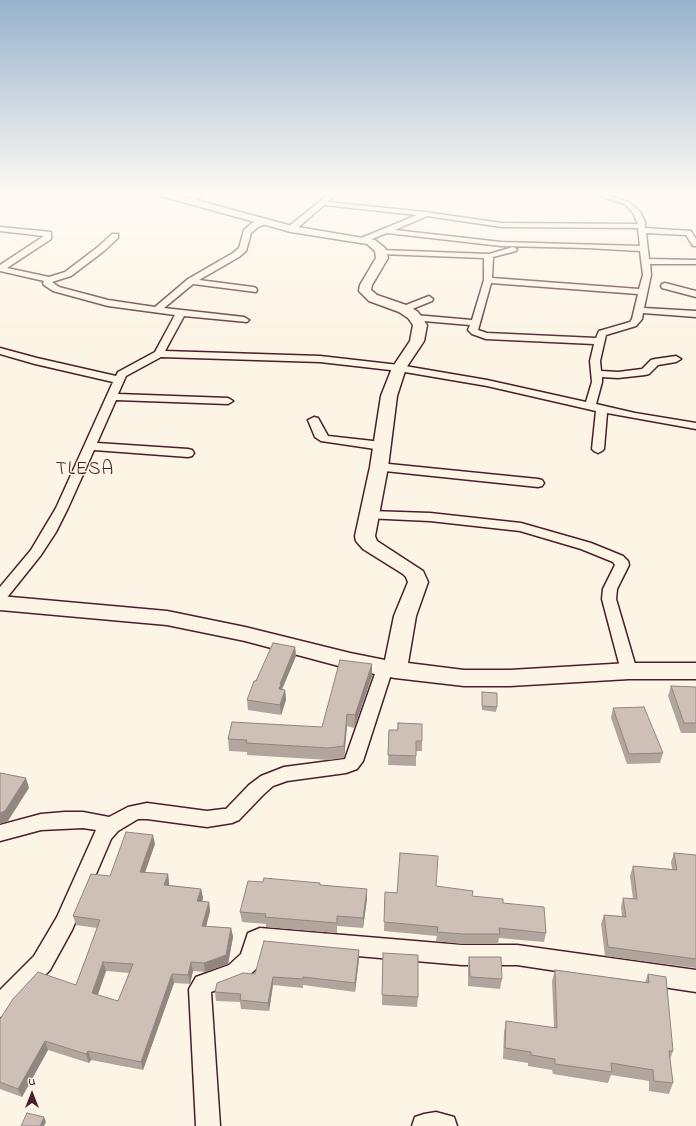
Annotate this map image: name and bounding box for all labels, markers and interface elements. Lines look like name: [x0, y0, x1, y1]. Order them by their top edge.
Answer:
district label: TLESA: [56, 460, 114, 482]
north arrow: [12, 1074, 52, 1114]
text: U: [29, 1074, 35, 1090]

